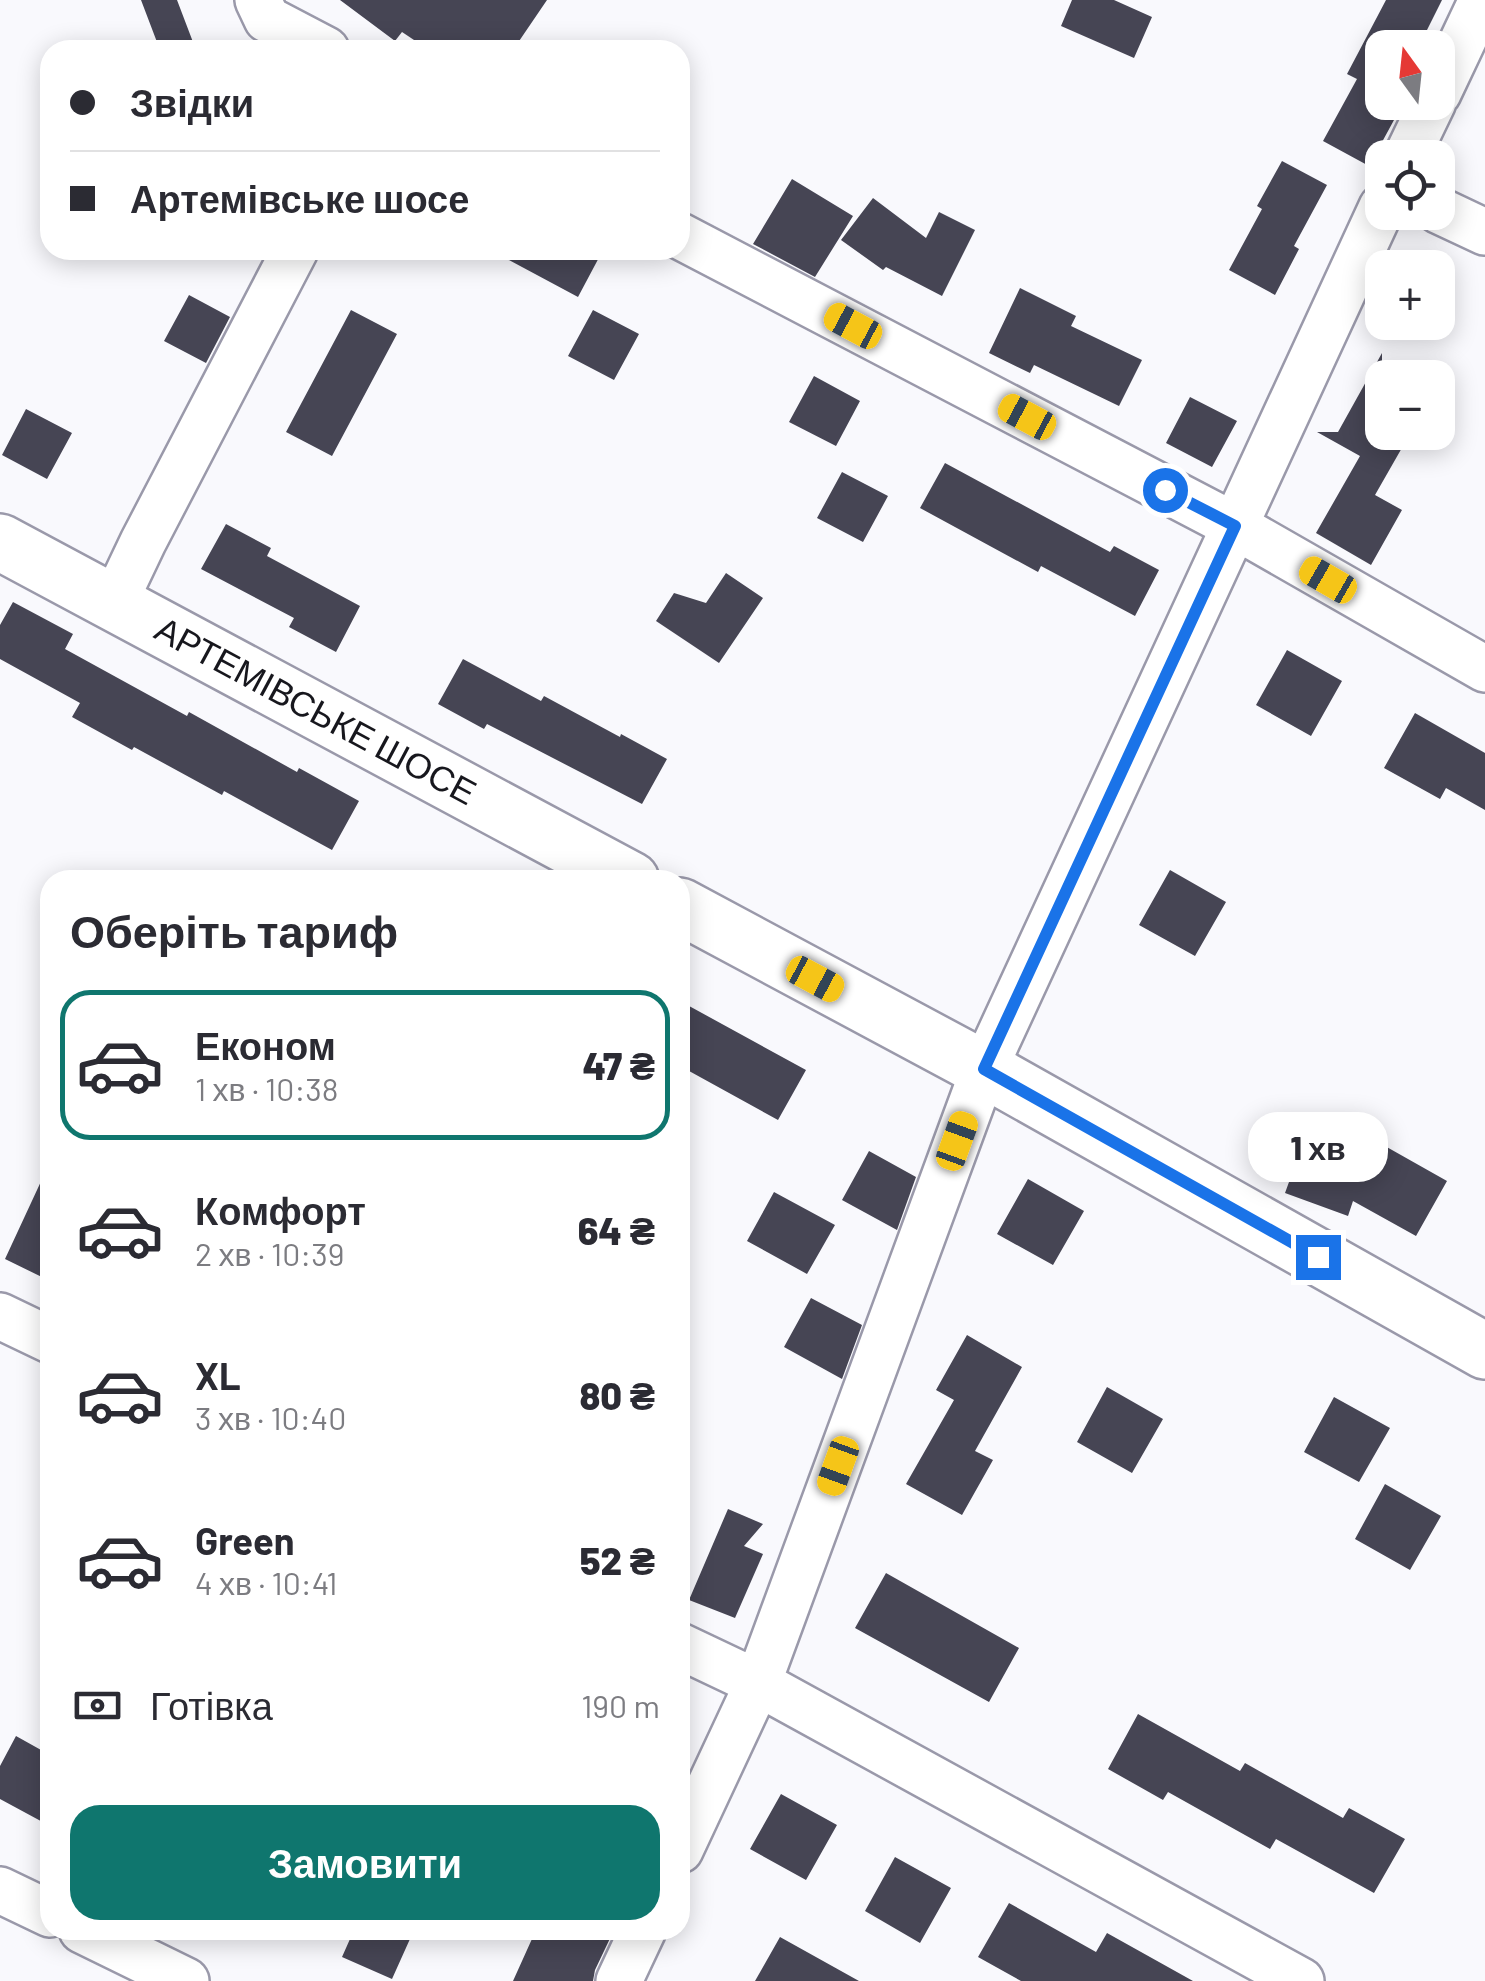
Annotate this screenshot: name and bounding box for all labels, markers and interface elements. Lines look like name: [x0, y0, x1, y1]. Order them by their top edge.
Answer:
north arrow: [1365, 30, 1455, 120]
map controls: [1365, 30, 1455, 450]
text: Звідки: [130, 79, 254, 125]
button: locate: [1365, 140, 1455, 230]
text: Артемівське шосе: [130, 175, 469, 221]
button: +: [1365, 250, 1455, 340]
car: [819, 299, 887, 353]
button: −: [1365, 360, 1455, 450]
car: [993, 390, 1061, 444]
route start: [1143, 468, 1188, 513]
car: [1295, 552, 1361, 608]
street label: АРТЕМІВСЬКЕ ШОСЕ: [149, 606, 484, 812]
text: Оберіть тариф: [70, 903, 398, 957]
car: [781, 952, 849, 1006]
icon: car: [75, 1020, 165, 1110]
text: Економ: [195, 1022, 336, 1068]
text: 47 ₴: [582, 1042, 655, 1088]
text: 1 хв · 10:38: [195, 1069, 338, 1107]
car: [933, 1108, 981, 1174]
callout: 1 хв: [1248, 1112, 1388, 1182]
text: 1 хв: [1290, 1128, 1346, 1166]
icon: car: [75, 1185, 165, 1275]
text: Комфорт: [195, 1187, 366, 1233]
text: 64 ₴: [578, 1207, 655, 1253]
text: 2 хв · 10:39: [195, 1234, 344, 1272]
route end: [1296, 1235, 1341, 1280]
icon: car: [75, 1350, 165, 1440]
text: XL: [195, 1352, 241, 1398]
text: 80 ₴: [579, 1372, 655, 1418]
text: 3 хв · 10:40: [195, 1398, 346, 1436]
car: [814, 1433, 862, 1499]
icon: car: [75, 1515, 165, 1605]
text: Green: [195, 1517, 295, 1563]
text: 52 ₴: [580, 1537, 655, 1583]
text: 4 хв · 10:41: [195, 1563, 338, 1601]
icon: cash: [70, 1678, 125, 1733]
text: Готівка: [150, 1682, 273, 1728]
text: 190 m: [581, 1686, 660, 1724]
button: Замовити: [70, 1805, 660, 1920]

